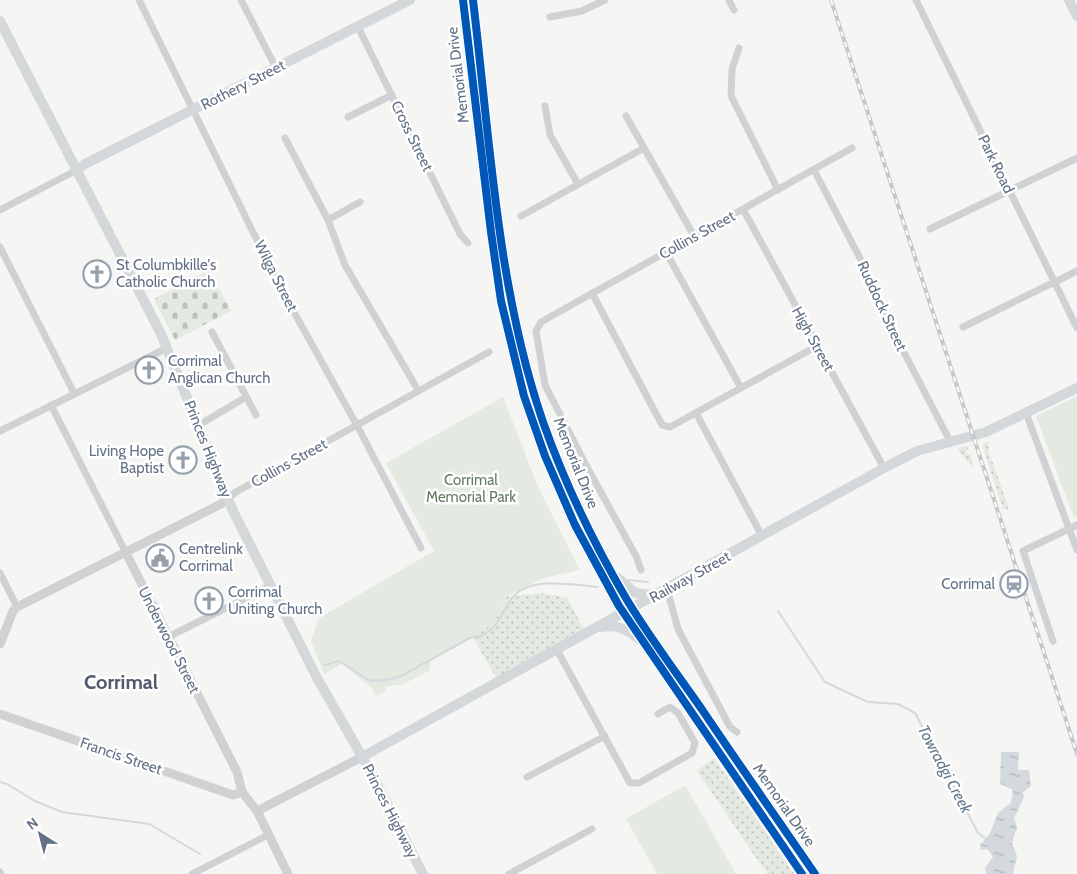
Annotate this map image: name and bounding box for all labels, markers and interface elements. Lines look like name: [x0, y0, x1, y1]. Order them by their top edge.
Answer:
street label: Memorial Drive: [443, 26, 473, 124]
street label: Rothery Street: [198, 56, 288, 114]
street label: Cross Street: [387, 98, 437, 174]
street label: Park Road: [974, 132, 1018, 196]
street label: Collins Street: [656, 207, 738, 263]
street label: Wilga Street: [250, 237, 302, 315]
place label: St Columbkille's Catholic Church: [116, 256, 216, 291]
street label: Ruddock Street: [853, 258, 911, 354]
church icon: St Columbkille's Catholic Church: [82, 259, 112, 289]
street label: High Street: [788, 304, 838, 374]
place label: Corrimal Anglican Church: [168, 352, 270, 387]
church icon: Corrimal Anglican Church: [134, 355, 164, 385]
street label: Princes Highway: [180, 398, 236, 501]
street label: Memorial Drive: [550, 415, 603, 512]
street label: Collins Street: [248, 435, 330, 491]
place label: Living Hope Baptist: [89, 442, 164, 477]
church icon: Living Hope Baptist: [168, 445, 198, 475]
park label: Corrimal Memorial Park: [426, 471, 516, 506]
place label: Centrelink Corrimal: [179, 540, 243, 575]
public building icon: Centrelink Corrimal: [145, 543, 175, 573]
street label: Railway Street: [646, 547, 734, 607]
station icon: Corrimal: [999, 569, 1029, 599]
place label: Corrimal: [941, 575, 995, 593]
place label: Corrimal Uniting Church: [228, 583, 322, 618]
street label: Underwood Street: [134, 584, 204, 696]
church icon: Corrimal Uniting Church: [194, 586, 224, 616]
district label: Corrimal: [84, 670, 158, 694]
water label: Towradgi Creek: [914, 722, 977, 817]
street label: Francis Street: [78, 734, 164, 778]
street label: Memorial Drive: [749, 760, 819, 850]
street label: Princes Highway: [359, 761, 422, 861]
north arrow: [15, 809, 65, 859]
text: N: [23, 813, 42, 834]

